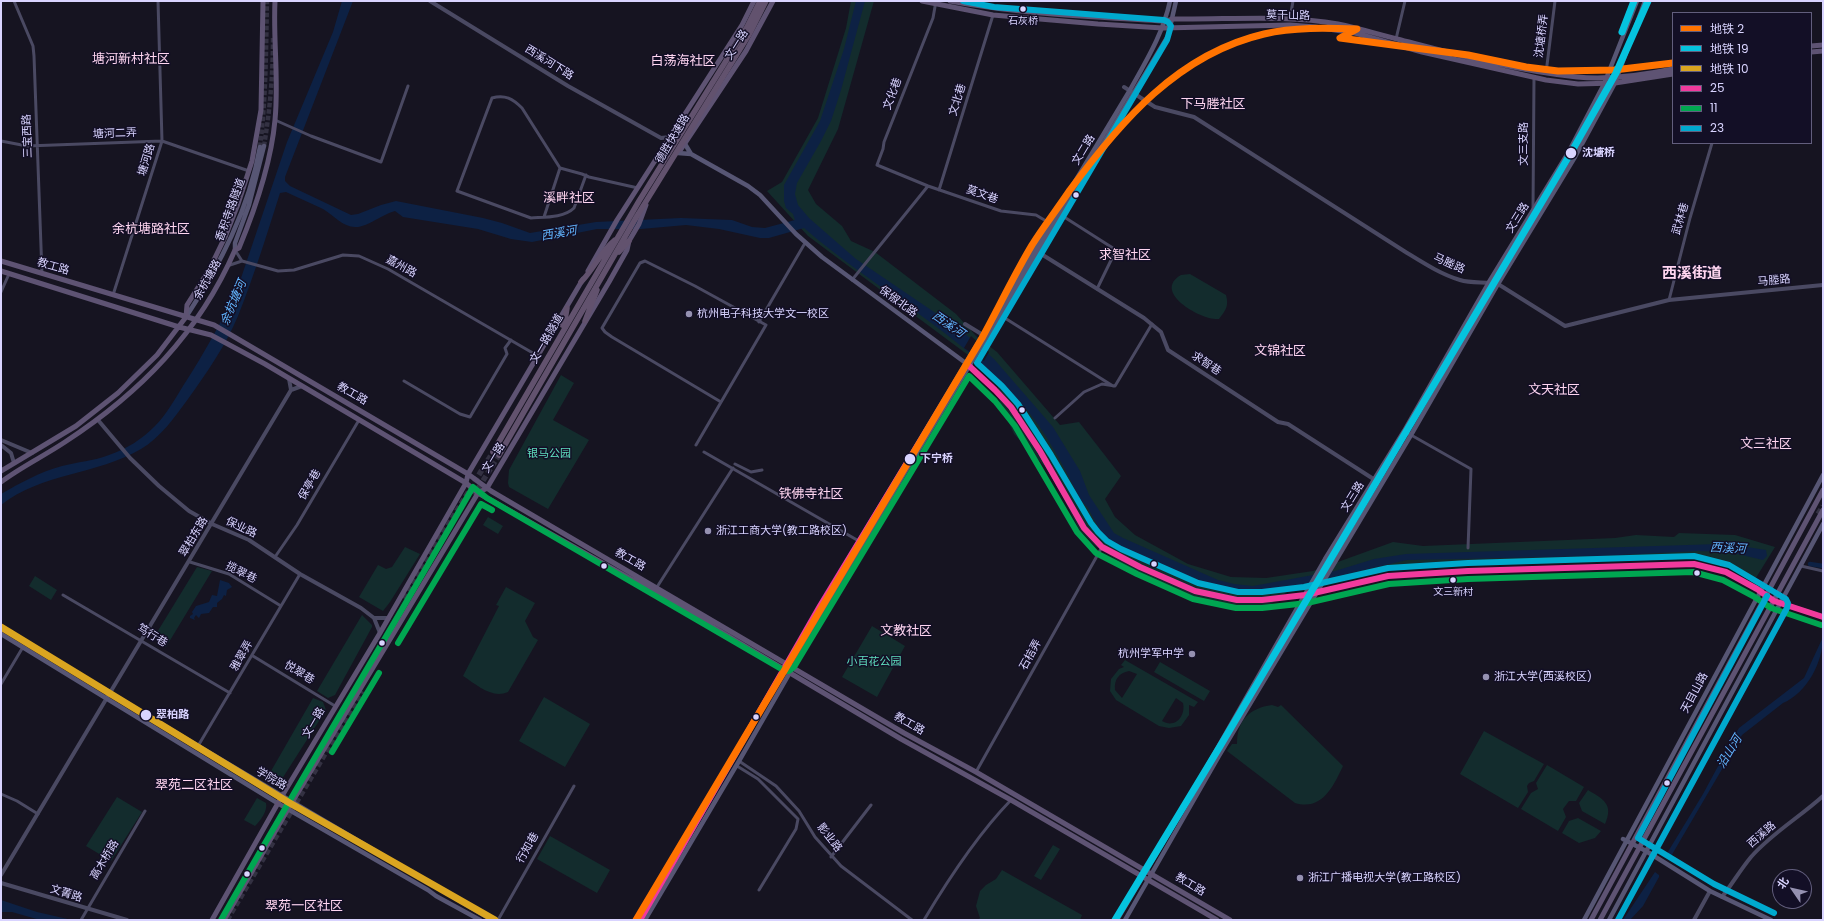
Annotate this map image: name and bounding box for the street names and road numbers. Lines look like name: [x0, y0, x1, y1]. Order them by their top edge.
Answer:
street label: 莫干山路: [1266, 9, 1310, 23]
street label: 沈塘桥弄: [1533, 13, 1551, 59]
street label: 文一路: [723, 28, 751, 62]
street label: 西溪河下路: [522, 43, 576, 83]
street label: 文化巷: [881, 76, 905, 112]
street label: 文北巷: [947, 82, 969, 118]
street label: 德胜快速路: [653, 112, 693, 166]
street label: 三宝西路: [21, 114, 35, 158]
street label: 文三支路: [1517, 122, 1531, 166]
street label: 塘河二弄: [93, 127, 137, 141]
street label: 文二路: [1070, 132, 1098, 168]
street label: 塘河路: [136, 142, 158, 178]
street label: 香积寺路隧道: [214, 177, 248, 243]
street label: 莫文巷: [964, 183, 1000, 207]
street label: 文三路: [1504, 201, 1532, 235]
street label: 武林巷: [1670, 201, 1692, 237]
street label: 马塍路: [1431, 251, 1467, 277]
street label: 嘉州路: [383, 253, 419, 281]
street label: 教工路: [35, 256, 71, 278]
street label: 余杭塘路: [192, 258, 224, 302]
street label: 马塍路: [1757, 273, 1791, 289]
street label: 保俶北路: [876, 284, 920, 320]
street label: 文一路隧道: [528, 312, 566, 366]
street label: 求智巷: [1189, 349, 1223, 379]
street label: 教工路: [334, 380, 370, 408]
street label: 文一路: [480, 440, 508, 476]
street label: 保亭巷: [296, 467, 324, 503]
street label: 文三路: [1339, 480, 1367, 514]
street label: 翠柏东路: [177, 515, 211, 559]
street label: 保业路: [223, 515, 259, 541]
street label: 教工路: [612, 546, 648, 574]
street label: 揽翠巷: [223, 560, 259, 586]
street label: 笃行巷: [134, 622, 170, 650]
street label: 石桔弄: [1017, 637, 1045, 673]
street label: 雅翠弄: [228, 638, 256, 674]
street label: 悦翠巷: [281, 659, 317, 687]
street label: 天目山路: [1679, 670, 1711, 716]
street label: 文一路: [300, 705, 328, 741]
street label: 教工路: [891, 710, 927, 738]
street label: 学院路: [253, 765, 289, 793]
street label: 西溪路: [1745, 819, 1779, 851]
street label: 影业路: [814, 821, 844, 855]
street label: 行知巷: [514, 830, 542, 866]
street label: 高木桥路: [88, 838, 122, 882]
street label: 教工路: [1172, 871, 1208, 899]
street label: 文菁路: [48, 883, 84, 905]

